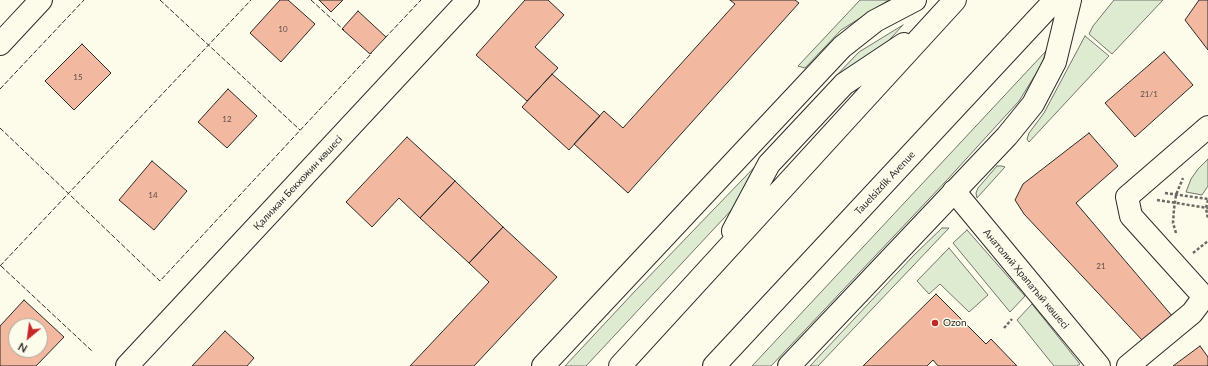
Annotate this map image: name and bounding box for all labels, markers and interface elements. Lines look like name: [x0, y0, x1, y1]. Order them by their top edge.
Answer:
house number: 10: [278, 24, 288, 34]
house number: 15: [73, 72, 83, 82]
house number: 21/1: [1140, 89, 1158, 99]
house number: 12: [222, 114, 232, 124]
street label: Қалижан Бекхожин көшесі: [251, 133, 345, 233]
street label: Tauelsizdik Avenue: [852, 149, 918, 217]
house number: 14: [148, 190, 158, 200]
street label: Анатолий Храпатый көшесі: [981, 227, 1071, 331]
house number: 21: [1096, 261, 1106, 271]
place label: Ozon: [943, 317, 967, 329]
north arrow: [8, 318, 48, 358]
marker: Ozon: [930, 318, 940, 328]
text: N: [16, 340, 29, 356]

